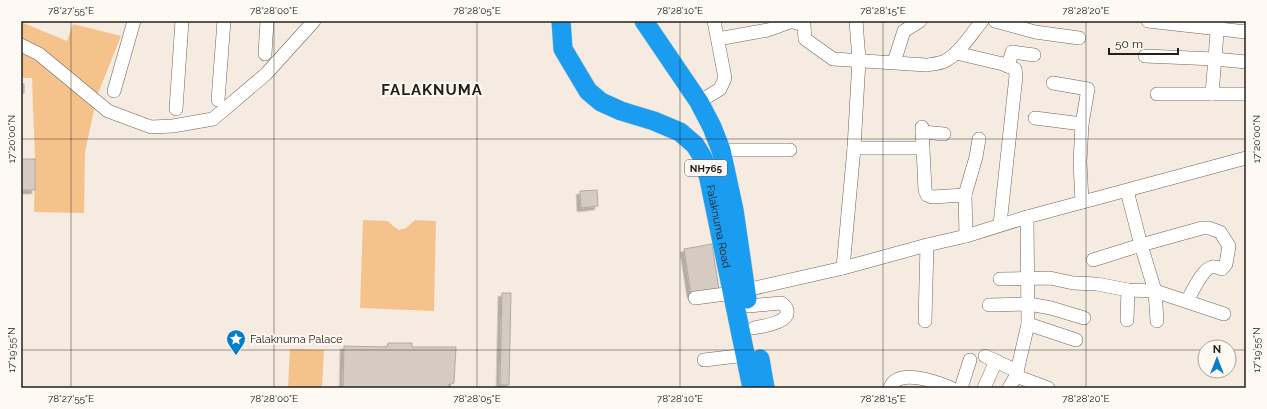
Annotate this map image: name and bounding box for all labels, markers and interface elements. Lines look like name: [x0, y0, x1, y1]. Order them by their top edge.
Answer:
text: 78°27'55"E: [48, 5, 94, 16]
text: 78°28'00"E: [250, 5, 298, 16]
text: 78°28'05"E: [453, 5, 501, 16]
text: 78°28'10"E: [657, 5, 703, 16]
text: 78°28'15"E: [860, 5, 906, 16]
text: 78°28'20"E: [1062, 5, 1110, 16]
scale bar: [1109, 30, 1178, 56]
text: 50 m: [1115, 37, 1143, 51]
district label: FALAKNUMA: [381, 81, 483, 99]
text: 17°20'00"N: [6, 115, 17, 163]
text: 17°20'00"N: [1251, 115, 1262, 163]
road number: NH765: [685, 160, 727, 176]
street label: Falaknuma Road: [704, 184, 734, 269]
text: 17°19'55"N: [6, 327, 17, 373]
text: 17°19'55"N: [1251, 327, 1262, 373]
place icon: Falaknuma Palace: [225, 328, 247, 356]
place label: Falaknuma Palace: [250, 333, 343, 346]
north arrow: [1197, 339, 1237, 379]
text: N: [1213, 343, 1221, 356]
text: 78°27'55"E: [48, 393, 94, 404]
text: 78°28'00"E: [250, 393, 298, 404]
text: 78°28'05"E: [453, 393, 501, 404]
text: 78°28'10"E: [657, 393, 703, 404]
text: 78°28'15"E: [860, 393, 906, 404]
text: 78°28'20"E: [1062, 393, 1110, 404]

